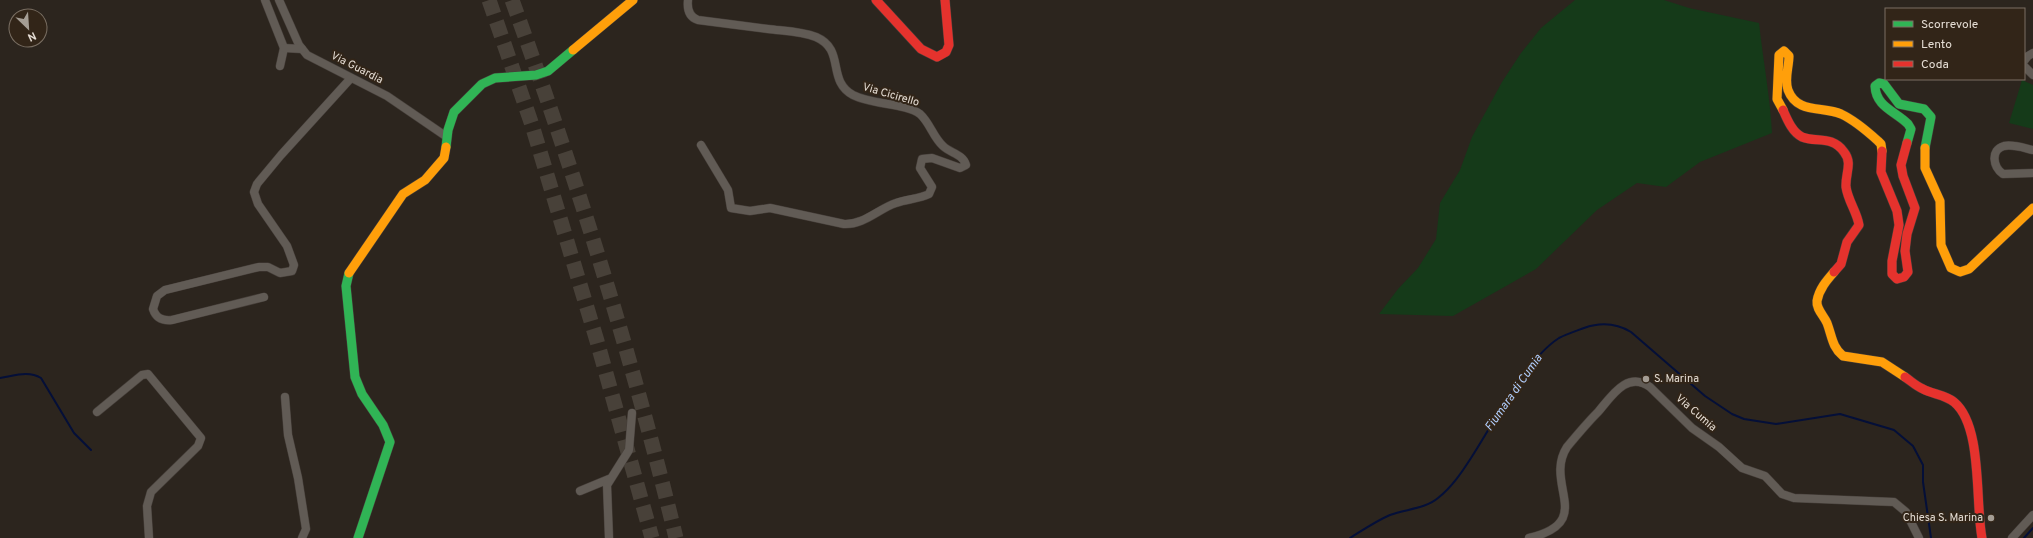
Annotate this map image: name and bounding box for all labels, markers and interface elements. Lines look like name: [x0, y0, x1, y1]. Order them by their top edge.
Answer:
north arrow: [8, 8, 48, 48]
legend: [1885, 8, 2025, 80]
text: Scorrevole: [1921, 17, 1978, 33]
text: N: [25, 28, 38, 44]
text: Lento: [1921, 37, 1952, 53]
street label: Via Guardia: [328, 49, 386, 87]
text: Coda: [1921, 57, 1949, 73]
street label: Via Cicirello: [861, 80, 921, 110]
water label: Fiumara di Cumia: [1482, 351, 1547, 435]
place label: S. Marina: [1654, 372, 1699, 386]
marker: S. Marina: [1641, 374, 1651, 384]
street label: Via Cumia: [1673, 391, 1719, 435]
place label: Chiesa S. Marina: [1903, 511, 1983, 525]
marker: Chiesa S. Marina: [1986, 513, 1996, 523]

